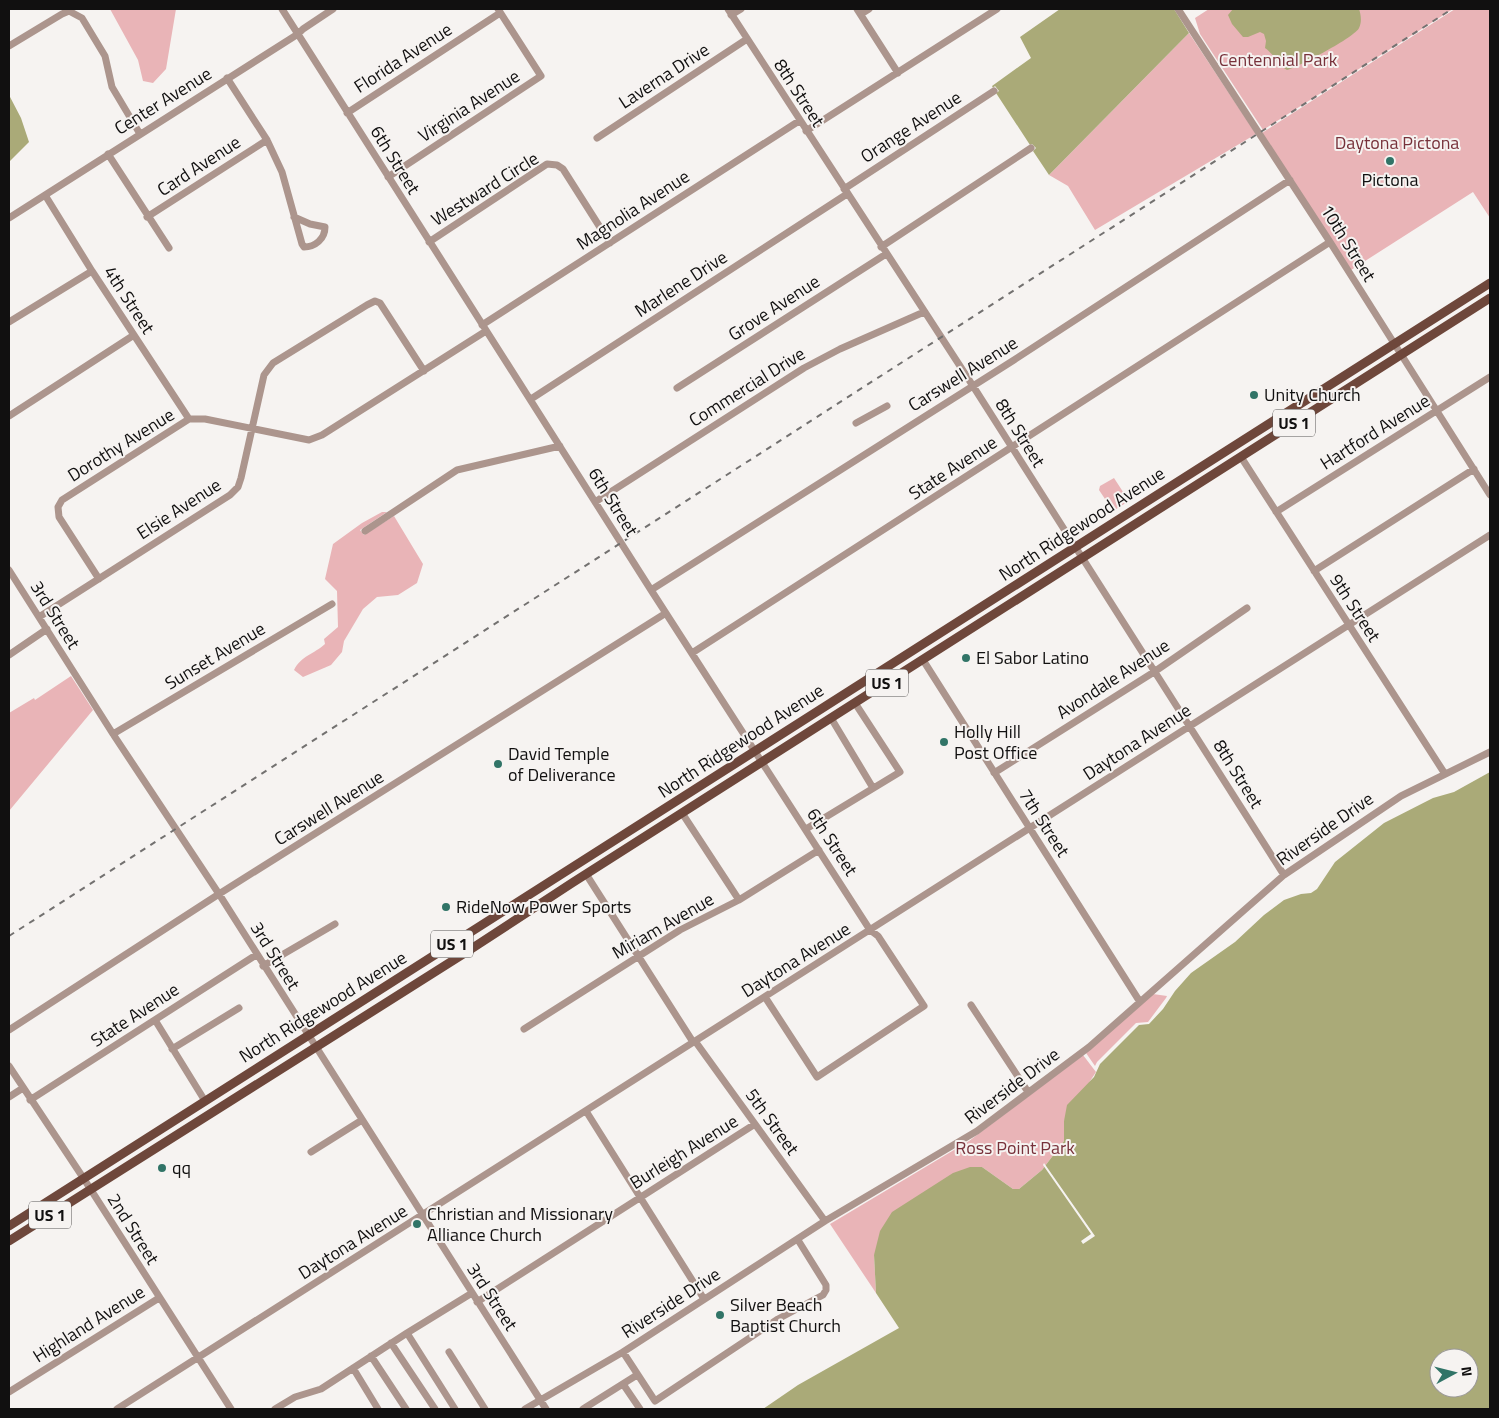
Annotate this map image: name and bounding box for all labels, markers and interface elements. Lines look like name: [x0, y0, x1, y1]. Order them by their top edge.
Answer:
street label: Florida Avenue: [348, 16, 457, 99]
street label: Laverna Drive: [613, 36, 714, 115]
park label: Centennial Park: [1219, 46, 1338, 73]
street label: 8th Street: [767, 53, 832, 133]
street label: Center Avenue: [109, 60, 217, 141]
street label: Virginia Avenue: [412, 63, 525, 149]
street label: Orange Avenue: [855, 84, 966, 169]
street label: 6th Street: [364, 120, 427, 200]
street label: Card Avenue: [152, 128, 246, 203]
park label: Daytona Pictona: [1335, 129, 1459, 156]
street label: Westward Circle: [426, 145, 544, 232]
marker: Pictona: [1384, 155, 1396, 167]
street label: Magnolia Avenue: [571, 163, 695, 256]
place label: Pictona: [1362, 166, 1418, 193]
street label: 10th Street: [1314, 199, 1383, 287]
street label: Marlene Drive: [629, 243, 732, 324]
street label: 4th Street: [97, 260, 162, 340]
street label: Grove Avenue: [723, 268, 825, 347]
street label: Carswell Avenue: [903, 329, 1023, 418]
street label: Commercial Drive: [683, 340, 810, 433]
place label: Unity Church: [1264, 381, 1361, 408]
street label: Hartford Avenue: [1315, 387, 1435, 476]
marker: Unity Church: [1248, 389, 1260, 401]
street label: 8th Street: [989, 393, 1052, 473]
street label: Dorothy Avenue: [62, 401, 179, 488]
road number: US 1: [1273, 409, 1315, 436]
street label: State Avenue: [903, 429, 1002, 506]
street label: North Ridgewood Avenue: [993, 460, 1170, 587]
street label: 6th Street: [582, 462, 645, 542]
street label: Elsie Avenue: [131, 471, 226, 546]
street label: 9th Street: [1323, 568, 1388, 648]
street label: 3rd Street: [24, 575, 87, 655]
street label: Sunset Avenue: [159, 615, 270, 696]
street label: Avondale Avenue: [1051, 632, 1175, 725]
place label: El Sabor Latino: [976, 644, 1089, 671]
marker: El Sabor Latino: [960, 652, 972, 664]
road number: US 1: [866, 670, 908, 696]
street label: North Ridgewood Avenue: [652, 677, 829, 804]
street label: Daytona Avenue: [1077, 696, 1196, 787]
place label: Holly Hill Post Office: [954, 718, 1037, 766]
street label: 8th Street: [1207, 734, 1270, 814]
marker: Holly Hill Post Office: [938, 736, 950, 748]
place label: David Temple of Deliverance: [508, 740, 616, 788]
marker: David Temple of Deliverance: [492, 758, 504, 770]
street label: Carswell Avenue: [269, 763, 389, 852]
street label: 7th Street: [1012, 783, 1077, 863]
street label: Riverside Drive: [1271, 785, 1379, 872]
street label: 6th Street: [800, 802, 865, 882]
street label: Miriam Avenue: [607, 885, 719, 966]
place label: RideNow Power Sports: [456, 893, 631, 920]
marker: RideNow Power Sports: [440, 901, 452, 913]
street label: Daytona Avenue: [736, 915, 855, 1004]
street label: 3rd Street: [244, 916, 307, 996]
road number: US 1: [431, 931, 473, 958]
street label: North Ridgewood Avenue: [234, 944, 412, 1069]
street label: State Avenue: [85, 976, 184, 1053]
street label: Riverside Drive: [958, 1041, 1065, 1130]
street label: 5th Street: [739, 1083, 806, 1161]
street label: Burleigh Avenue: [624, 1107, 743, 1196]
park label: Ross Point Park: [955, 1134, 1075, 1161]
place label: qq: [172, 1154, 191, 1181]
marker: qq: [156, 1162, 168, 1174]
street label: 2nd Street: [101, 1188, 166, 1270]
street label: Daytona Avenue: [293, 1197, 412, 1286]
place label: Christian and Missionary Alliance Church: [427, 1200, 613, 1248]
road number: US 1: [29, 1202, 71, 1228]
marker: Christian and Missionary Alliance Church: [411, 1218, 423, 1230]
street label: 3rd Street: [460, 1258, 525, 1337]
street label: Riverside Drive: [616, 1260, 726, 1345]
street label: Highland Avenue: [27, 1278, 150, 1369]
place label: Silver Beach Baptist Church: [730, 1291, 841, 1339]
marker: Silver Beach Baptist Church: [714, 1309, 726, 1321]
north arrow: [1429, 1348, 1479, 1398]
text: N: [1456, 1365, 1478, 1377]

